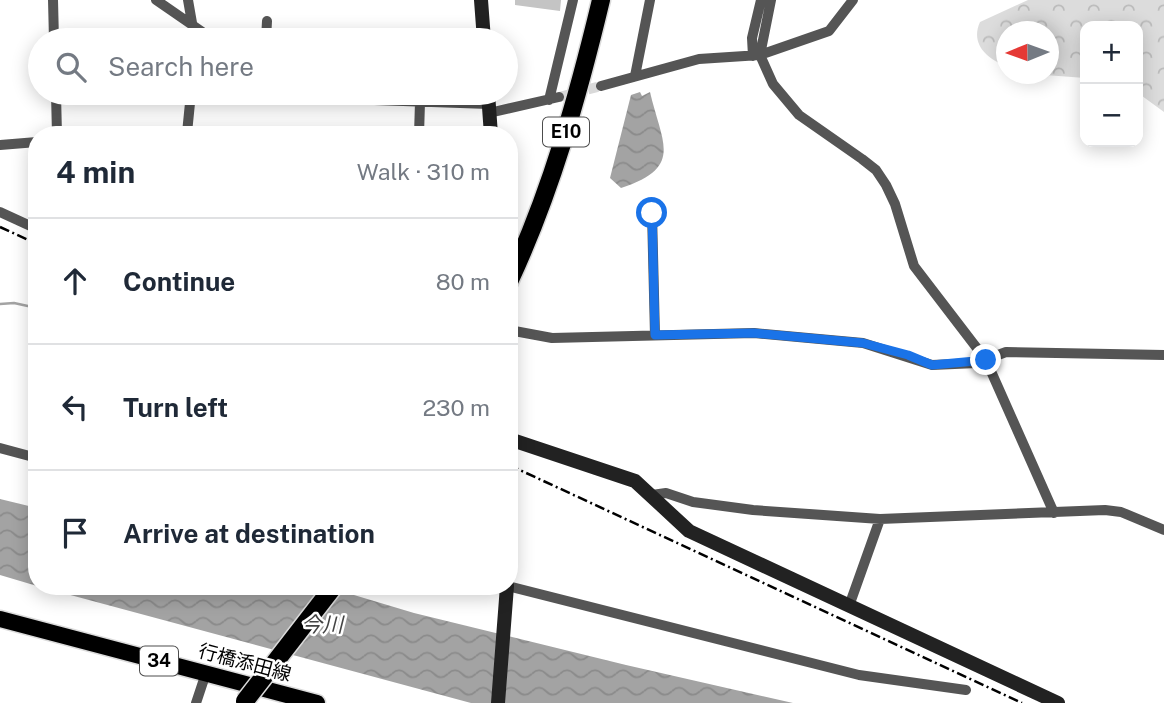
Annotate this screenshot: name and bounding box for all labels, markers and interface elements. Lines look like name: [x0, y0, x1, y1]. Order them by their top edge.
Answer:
north arrow: [996, 21, 1059, 84]
map controls: [1080, 21, 1143, 147]
button: +: [1080, 21, 1143, 84]
search box: [28, 28, 518, 105]
icon: search: [52, 48, 90, 86]
text: Search here: [108, 51, 254, 82]
button: −: [1080, 84, 1143, 147]
road number: E10: [543, 118, 589, 146]
text: 4 min: [56, 154, 135, 190]
text: Walk · 310 m: [357, 158, 490, 185]
route start: [636, 197, 667, 228]
icon: ahead: [56, 262, 94, 300]
text: Continue: [123, 266, 235, 297]
text: 80 m: [436, 268, 490, 295]
route end: [970, 344, 1001, 375]
icon: left: [56, 388, 94, 426]
text: Turn left: [123, 392, 228, 423]
text: 230 m: [422, 394, 490, 421]
icon: arrive: [56, 514, 94, 552]
text: Arrive at destination: [123, 518, 375, 549]
water label: 今川: [301, 612, 345, 637]
street label: 行橋添田線: [196, 639, 294, 685]
road number: 34: [140, 646, 178, 676]

